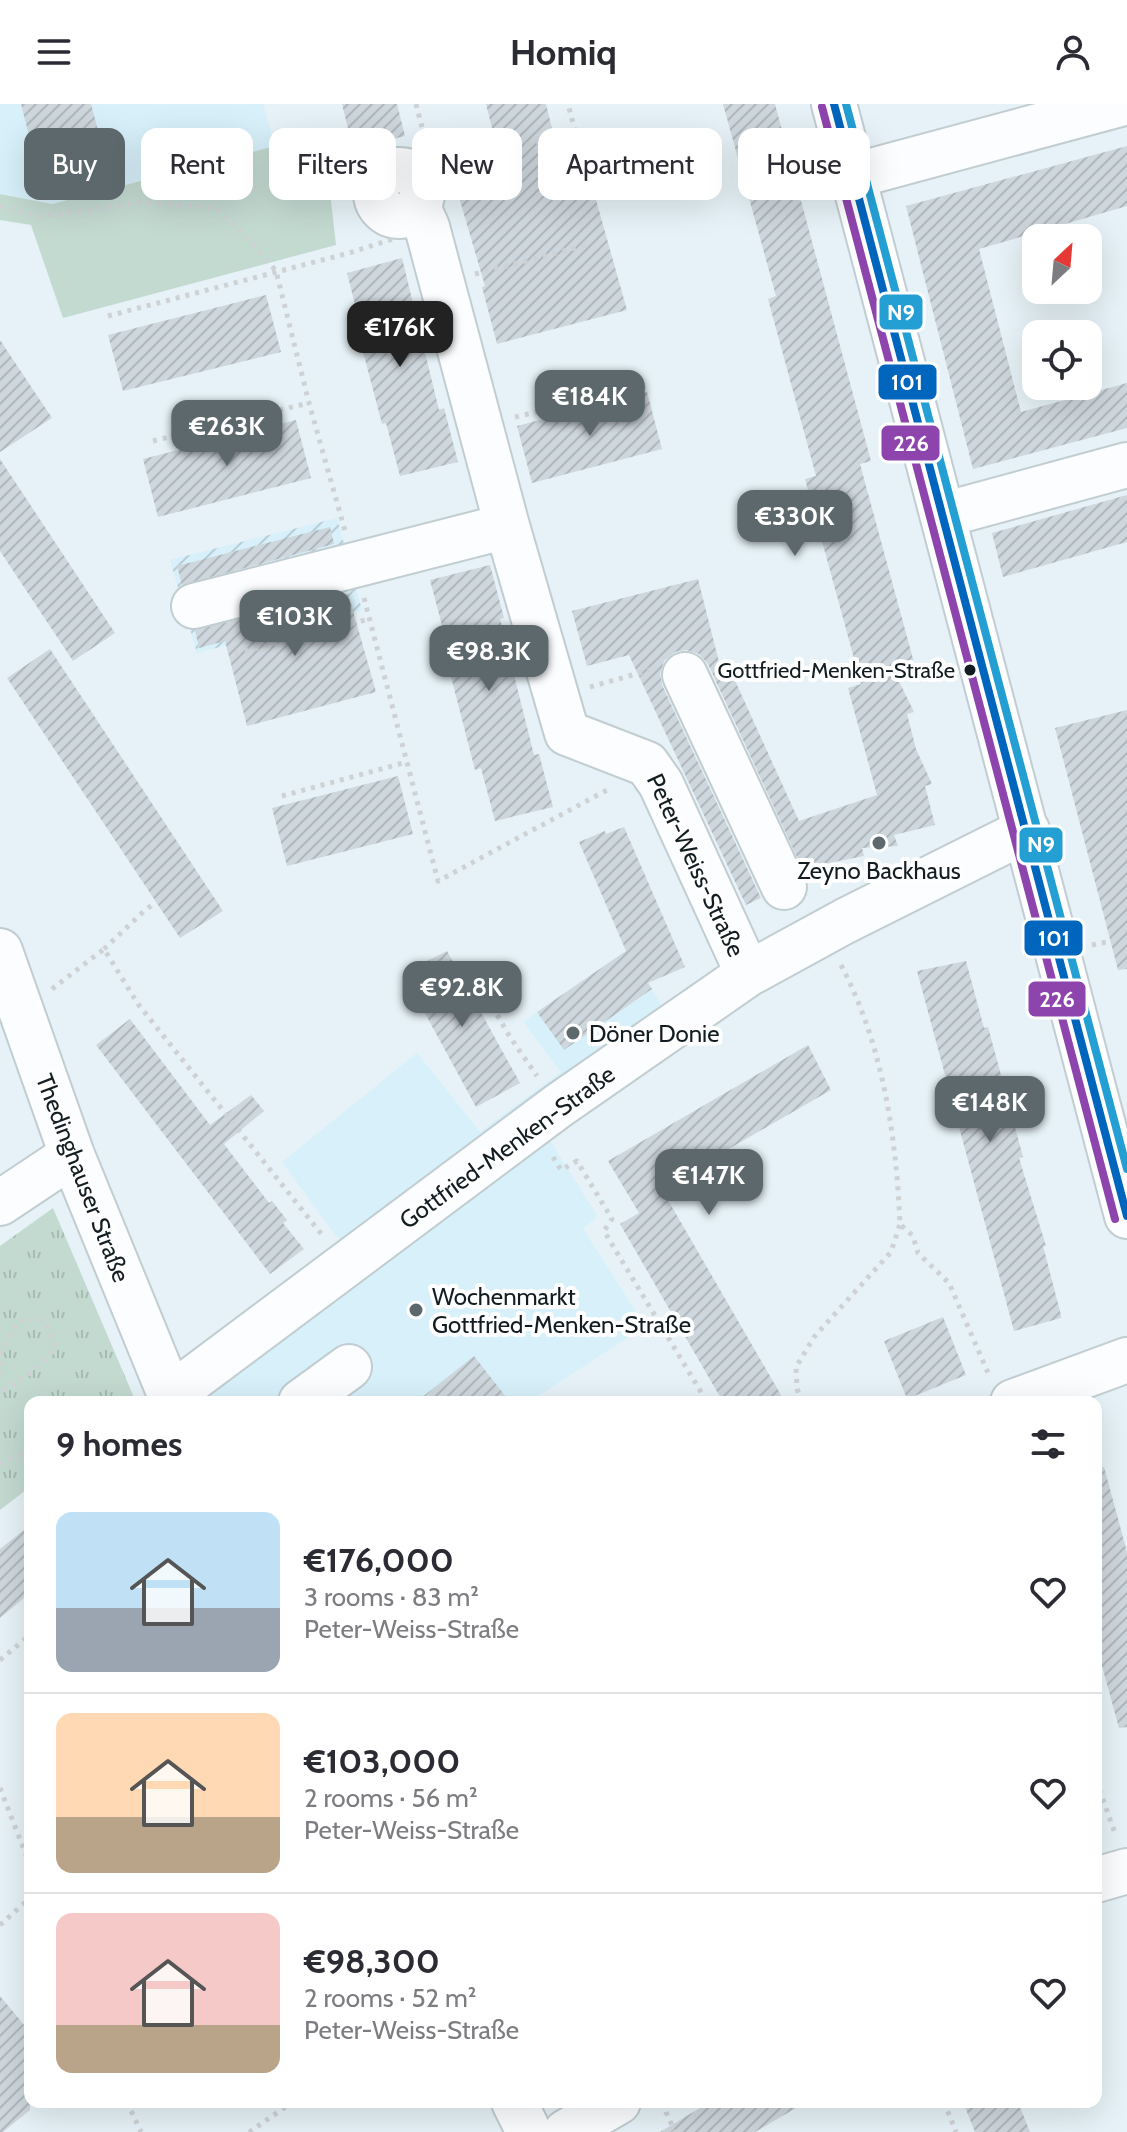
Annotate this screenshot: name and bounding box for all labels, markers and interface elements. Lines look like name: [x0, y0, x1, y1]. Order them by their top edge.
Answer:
icon: menu: [32, 30, 76, 74]
text: Homiq: [510, 30, 617, 74]
icon: person: [1051, 30, 1095, 74]
chip: Buy: [24, 128, 125, 200]
chip: Rent: [141, 128, 253, 200]
chip: Filters: [269, 128, 396, 200]
chip: New: [412, 128, 522, 200]
chip: Apartment: [538, 128, 722, 200]
chip: House: [738, 128, 870, 200]
north arrow: [1022, 224, 1102, 304]
map controls: [1022, 224, 1102, 400]
line badge: N9: [878, 293, 924, 331]
text: N9: [887, 299, 915, 326]
pin: €176K: [344, 301, 456, 369]
text: €176K: [365, 311, 435, 343]
button: locate: [1022, 320, 1102, 400]
line badge: 101: [877, 363, 938, 401]
text: 101: [891, 369, 923, 396]
pin: €184K: [534, 370, 646, 438]
text: €184K: [553, 380, 627, 412]
pin: €263K: [171, 400, 283, 468]
text: €263K: [189, 410, 265, 442]
line badge: 226: [880, 424, 941, 462]
text: 226: [893, 430, 929, 457]
pin: €330K: [739, 490, 851, 558]
text: €330K: [755, 500, 835, 532]
pin: €103K: [239, 590, 351, 658]
text: €103K: [258, 600, 332, 632]
pin: €98.3K: [424, 625, 554, 693]
text: €98.3K: [447, 635, 531, 667]
place label: Gottfried-Menken-Straße: [718, 657, 955, 684]
marker: Gottfried-Menken-Straße: [962, 662, 978, 678]
street label: Peter-Weiss-Straße: [641, 769, 751, 961]
line badge: N9: [1018, 826, 1064, 864]
text: N9: [1027, 831, 1055, 858]
marker: Zeyno Backhaus: [870, 834, 888, 852]
place label: Zeyno Backhaus: [797, 856, 961, 885]
line badge: 101: [1023, 919, 1084, 957]
text: 101: [1038, 925, 1070, 952]
pin: €92.8K: [397, 961, 527, 1029]
text: €92.8K: [421, 971, 503, 1003]
line badge: 226: [1027, 980, 1087, 1018]
text: 226: [1039, 986, 1075, 1013]
place label: Döner Donie: [589, 1019, 720, 1048]
marker: Döner Donie: [564, 1024, 582, 1042]
street label: Gottfried-Menken-Straße: [394, 1059, 620, 1235]
street label: Thedinghauser Straße: [30, 1070, 136, 1286]
pin: €148K: [934, 1076, 1046, 1144]
text: €148K: [953, 1086, 1027, 1118]
pin: €147K: [653, 1149, 765, 1217]
text: €147K: [673, 1159, 745, 1191]
place label: Wochenmarkt Gottfried-Menken-Straße: [432, 1282, 691, 1339]
marker: Wochenmarkt Gottfried-Menken-Straße: [407, 1301, 425, 1319]
icon: filters: [1026, 1422, 1070, 1466]
text: 9 homes: [56, 1423, 182, 1465]
text: €176,000: [304, 1539, 454, 1581]
icon: home: [120, 1544, 216, 1640]
icon: heart: [1026, 1570, 1070, 1614]
text: 3 rooms · 83 m²: [304, 1581, 479, 1613]
text: Peter-Weiss-Straße: [304, 1613, 519, 1645]
text: €103,000: [304, 1740, 460, 1782]
icon: home: [120, 1745, 216, 1841]
icon: heart: [1026, 1771, 1070, 1815]
text: 2 rooms · 56 m²: [304, 1782, 478, 1814]
text: Peter-Weiss-Straße: [304, 1814, 519, 1846]
text: €98,300: [304, 1940, 440, 1982]
icon: home: [120, 1945, 216, 2041]
icon: heart: [1026, 1971, 1070, 2015]
text: 2 rooms · 52 m²: [304, 1982, 476, 2014]
text: Peter-Weiss-Straße: [304, 2014, 519, 2046]

